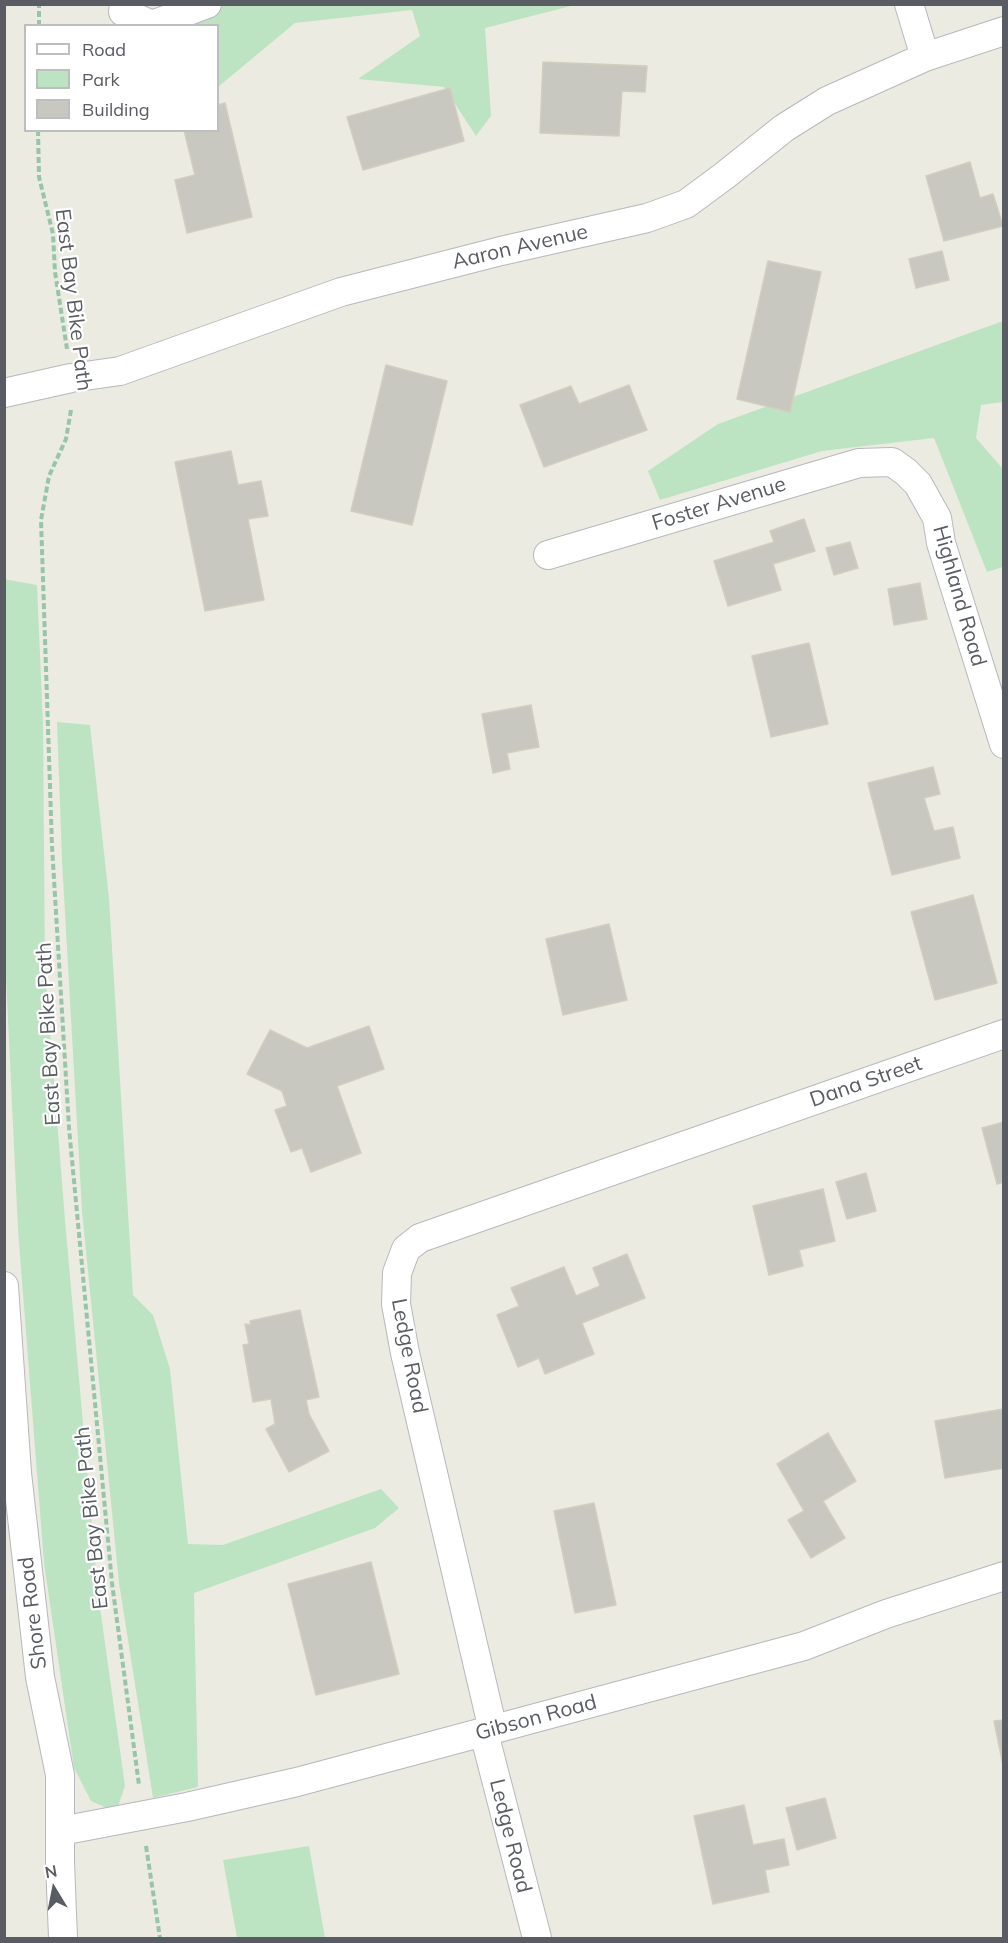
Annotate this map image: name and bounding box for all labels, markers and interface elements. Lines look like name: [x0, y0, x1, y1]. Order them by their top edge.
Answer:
legend: [24, 24, 219, 132]
text: Road: [82, 38, 126, 61]
text: Park: [82, 68, 120, 91]
text: Building: [82, 98, 150, 121]
street label: East Bay Bike Path: [49, 207, 97, 393]
street label: Aaron Avenue: [450, 219, 590, 275]
street label: Foster Avenue: [649, 472, 789, 536]
street label: Highland Road: [927, 523, 991, 669]
street label: East Bay Bike Path: [32, 942, 66, 1126]
street label: Dana Street: [807, 1051, 925, 1113]
street label: Ledge Road: [386, 1296, 432, 1416]
street label: East Bay Bike Path: [70, 1425, 114, 1611]
street label: Shore Road: [14, 1555, 52, 1671]
street label: Gibson Road: [473, 1690, 599, 1746]
street label: Ledge Road: [484, 1776, 536, 1896]
north arrow: [24, 1859, 84, 1919]
text: N: [43, 1860, 59, 1882]

